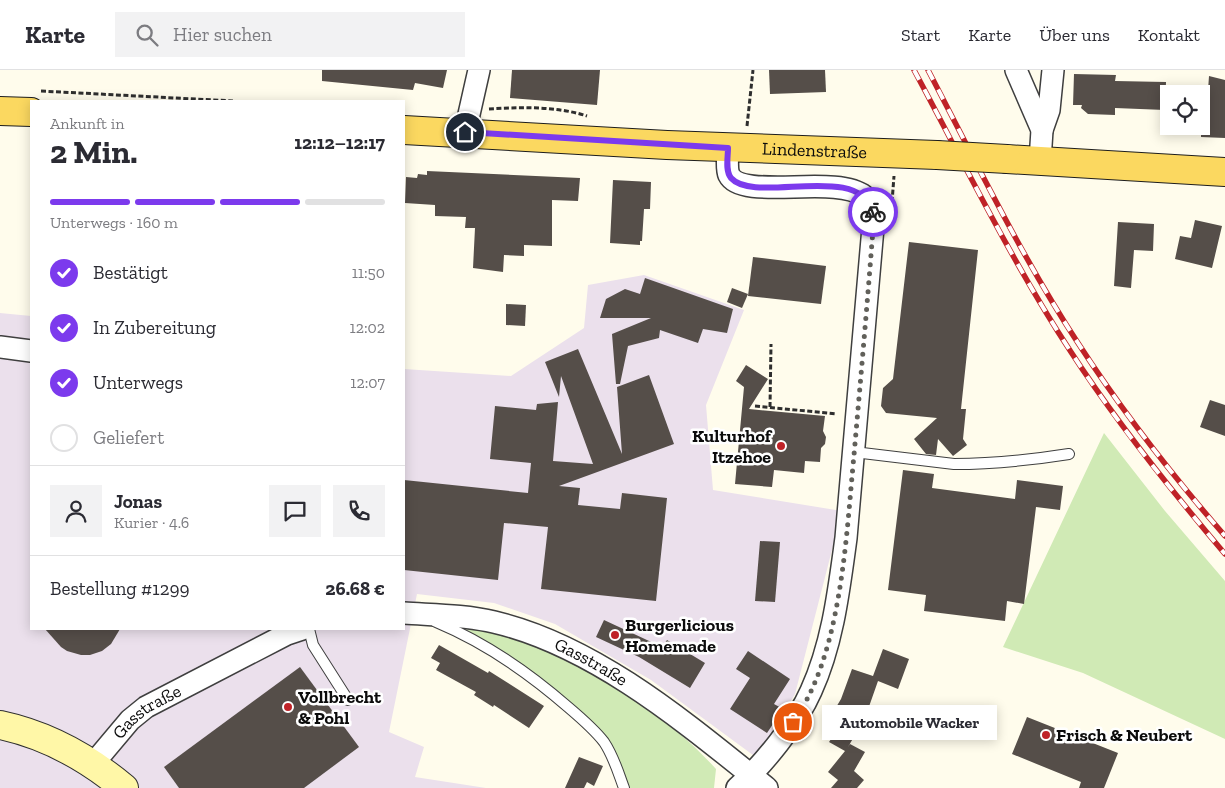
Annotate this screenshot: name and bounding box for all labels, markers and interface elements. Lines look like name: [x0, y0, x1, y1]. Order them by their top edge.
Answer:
search box: [115, 12, 465, 57]
text: Karte: [25, 20, 85, 49]
icon: search: [133, 21, 161, 49]
text: Hier suchen: [173, 23, 272, 46]
text: Start: [901, 24, 940, 46]
text: Karte: [968, 24, 1011, 46]
text: Über uns: [1039, 24, 1110, 46]
text: Kontakt: [1138, 24, 1200, 46]
map controls: [1160, 85, 1210, 135]
button: locate: [1160, 85, 1210, 135]
pin: [444, 111, 486, 153]
text: Ankunft in: [50, 114, 124, 133]
icon: home: [451, 118, 479, 146]
text: 12:12–12:17: [294, 131, 385, 154]
text: 2 Min.: [50, 133, 138, 171]
street label: Lindenstraße: [762, 138, 867, 163]
courier: [848, 187, 898, 237]
icon: bike: [859, 198, 887, 226]
text: Unterwegs · 160 m: [50, 213, 178, 232]
icon: check: [50, 259, 78, 287]
text: Bestätigt: [93, 261, 168, 284]
text: 11:50: [352, 263, 385, 282]
icon: check: [50, 314, 78, 342]
text: In Zubereitung: [93, 316, 216, 339]
text: 12:02: [350, 318, 385, 337]
icon: check: [50, 369, 78, 397]
text: Unterwegs: [93, 371, 183, 394]
text: 12:07: [350, 373, 385, 392]
place label: Kulturhof Itzehoe: [692, 425, 773, 468]
text: Geliefert: [93, 426, 164, 449]
marker: Kulturhof Itzehoe: [775, 440, 787, 452]
button: person: [50, 485, 102, 537]
button: chat: [269, 485, 321, 537]
button: phone: [333, 485, 385, 537]
text: Jonas: [114, 490, 162, 513]
text: Kurier · 4.6: [114, 513, 189, 532]
text: Bestellung #1299: [50, 577, 190, 600]
text: 26.68 €: [325, 577, 385, 600]
place label: Burgerlicious Homemade: [625, 614, 734, 657]
marker: Burgerlicious Homemade: [609, 629, 621, 641]
street label: Gasstraße: [551, 633, 632, 691]
street label: Gasstraße: [108, 680, 185, 744]
place label: Vollbrecht & Pohl: [298, 686, 382, 729]
marker: Vollbrecht & Pohl: [282, 701, 294, 713]
pin: [772, 701, 814, 743]
callout: Automobile Wacker: [823, 704, 998, 740]
icon: bag: [779, 708, 807, 736]
text: Automobile Wacker: [840, 713, 979, 732]
place label: Frisch & Neubert: [1056, 724, 1193, 746]
marker: Frisch & Neubert: [1040, 729, 1052, 741]

